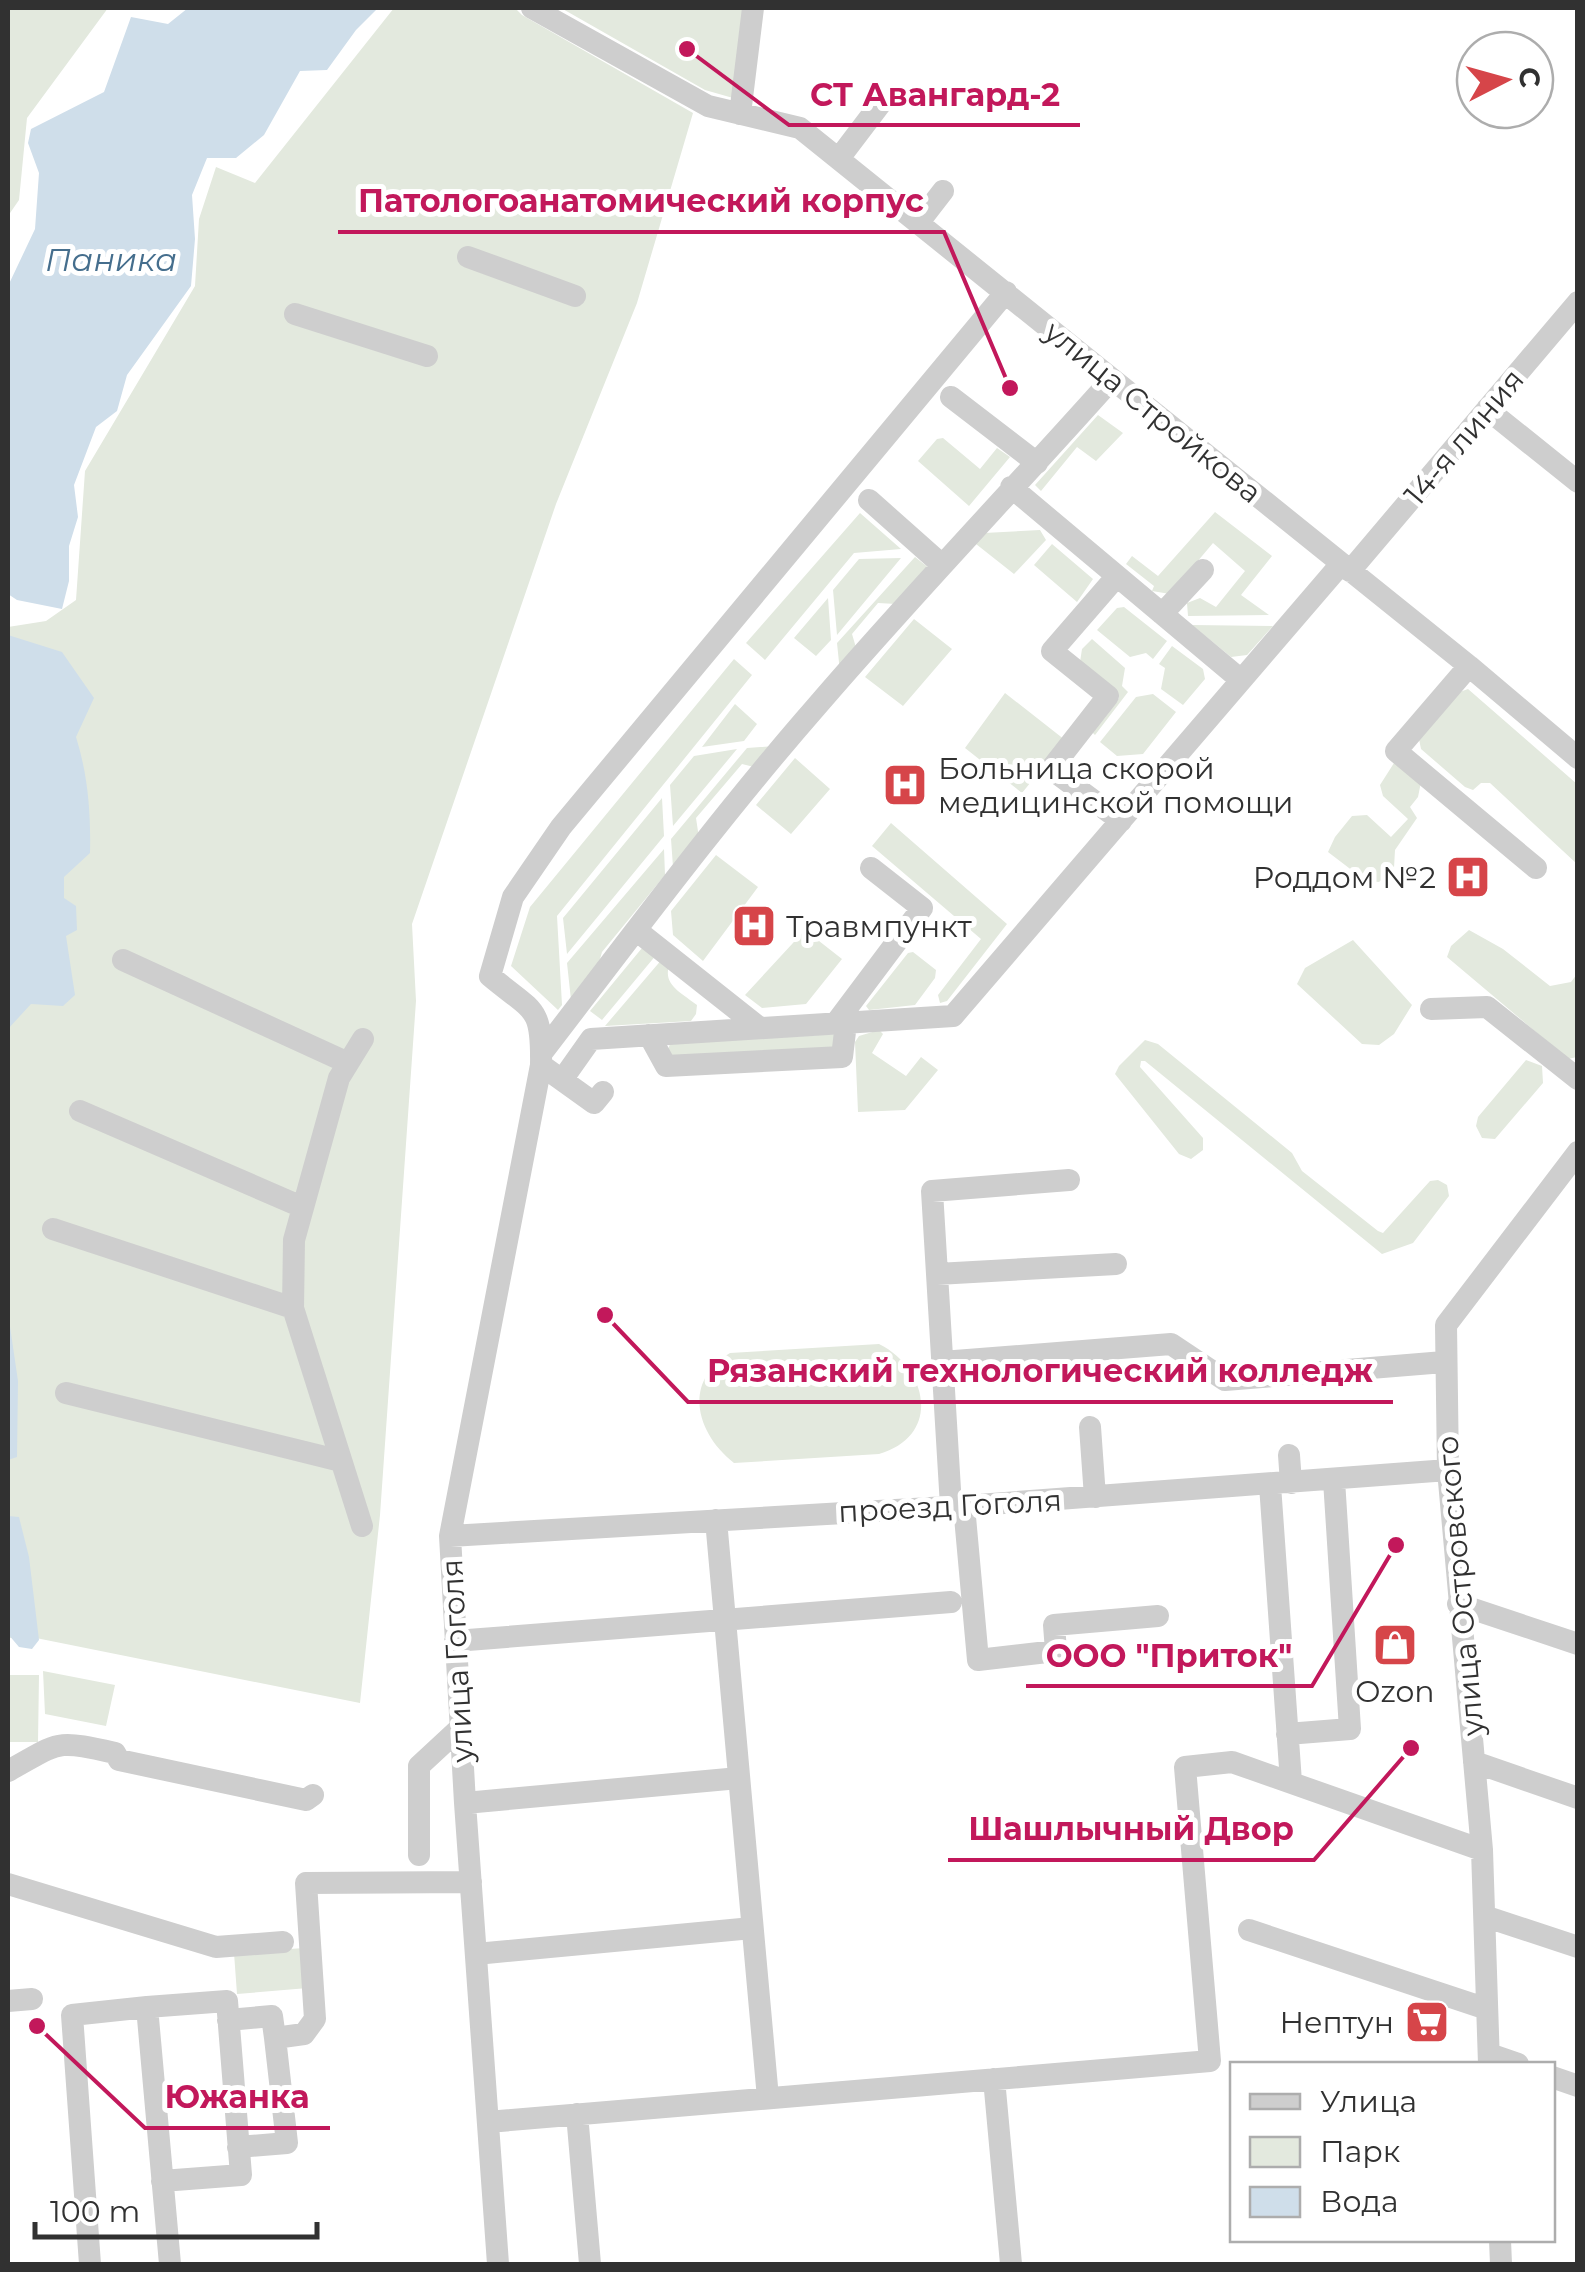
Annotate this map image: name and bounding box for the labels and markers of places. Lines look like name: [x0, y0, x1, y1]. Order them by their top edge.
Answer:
callout: СТ Авангард-2: [789, 63, 1080, 125]
callout: Патологоанатомический корпус: [338, 170, 944, 232]
place label: Больница скорой медицинской помощи: [938, 750, 1293, 821]
hospital icon: Больница скорой медицинской помощи: [882, 762, 928, 808]
hospital icon: Роддом №2: [1445, 854, 1491, 900]
place label: Роддом №2: [1253, 859, 1436, 896]
hospital icon: Травмпункт: [731, 903, 777, 949]
place label: Травмпункт: [786, 908, 972, 945]
callout: Рязанский технологический колледж: [688, 1340, 1393, 1402]
shop icon: Ozon: [1372, 1622, 1418, 1668]
callout: ООО "Приток": [1026, 1624, 1312, 1686]
place label: Ozon: [1355, 1673, 1435, 1710]
callout: Шашлычный Двор: [948, 1798, 1314, 1860]
supermarket icon: Нептун: [1404, 1999, 1450, 2045]
place label: Нептун: [1279, 2004, 1394, 2041]
callout: Южанка: [145, 2066, 330, 2128]

